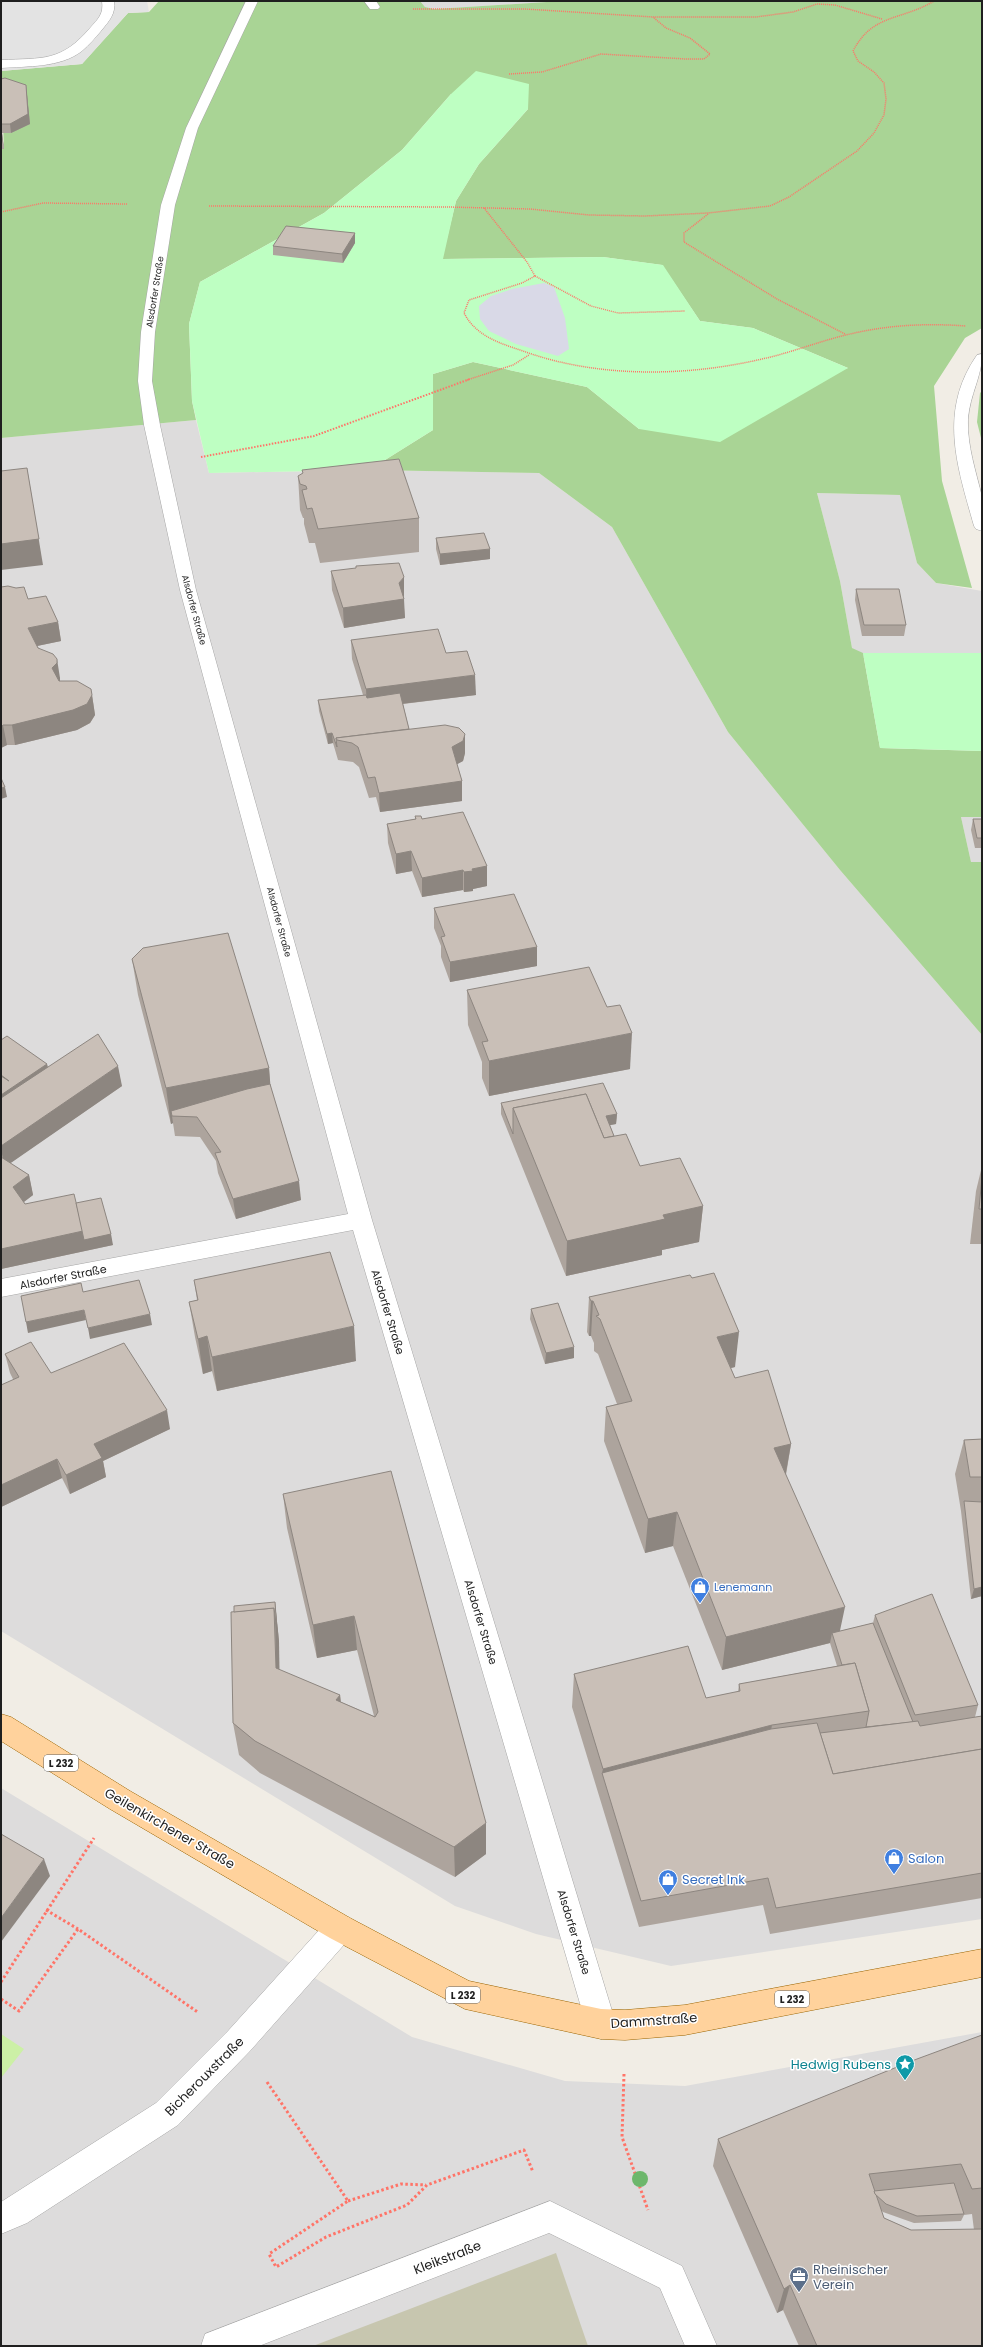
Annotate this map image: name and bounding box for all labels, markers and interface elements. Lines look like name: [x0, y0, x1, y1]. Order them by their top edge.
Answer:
street label: Alsdorfer Straße: [143, 255, 167, 329]
street label: Alsdorfer Straße: [179, 574, 209, 647]
street label: Alsdorfer Straße: [264, 886, 294, 959]
street label: Alsdorfer Straße: [18, 1261, 108, 1293]
street label: Alsdorfer Straße: [367, 1267, 409, 1357]
shop icon: Lenemann: [689, 1576, 711, 1604]
street label: Alsdorfer Straße: [460, 1577, 502, 1667]
place label: Lenemann: [714, 1579, 772, 1595]
road number: L 232: [44, 1755, 78, 1771]
street label: Geilenkirchener Straße: [101, 1783, 238, 1874]
shop icon: Salon: [883, 1847, 905, 1875]
place label: Salon: [908, 1849, 944, 1868]
shop icon: Secret Ink: [657, 1868, 679, 1896]
place label: Secret Ink: [682, 1870, 745, 1889]
street label: Alsdorfer Straße: [553, 1887, 595, 1977]
road number: L 232: [446, 1987, 480, 2003]
road number: L 232: [775, 1991, 809, 2007]
street label: Dammstraße: [610, 2008, 698, 2033]
street label: Bicherouxstraße: [160, 2032, 248, 2120]
place icon: Hedwig Rubens: [894, 2053, 916, 2081]
place label: Hedwig Rubens: [791, 2055, 891, 2074]
street label: Kleikstraße: [411, 2236, 484, 2279]
place label: Rheinischer Verein: [813, 2260, 888, 2294]
office icon: Rheinischer Verein: [788, 2265, 810, 2293]

